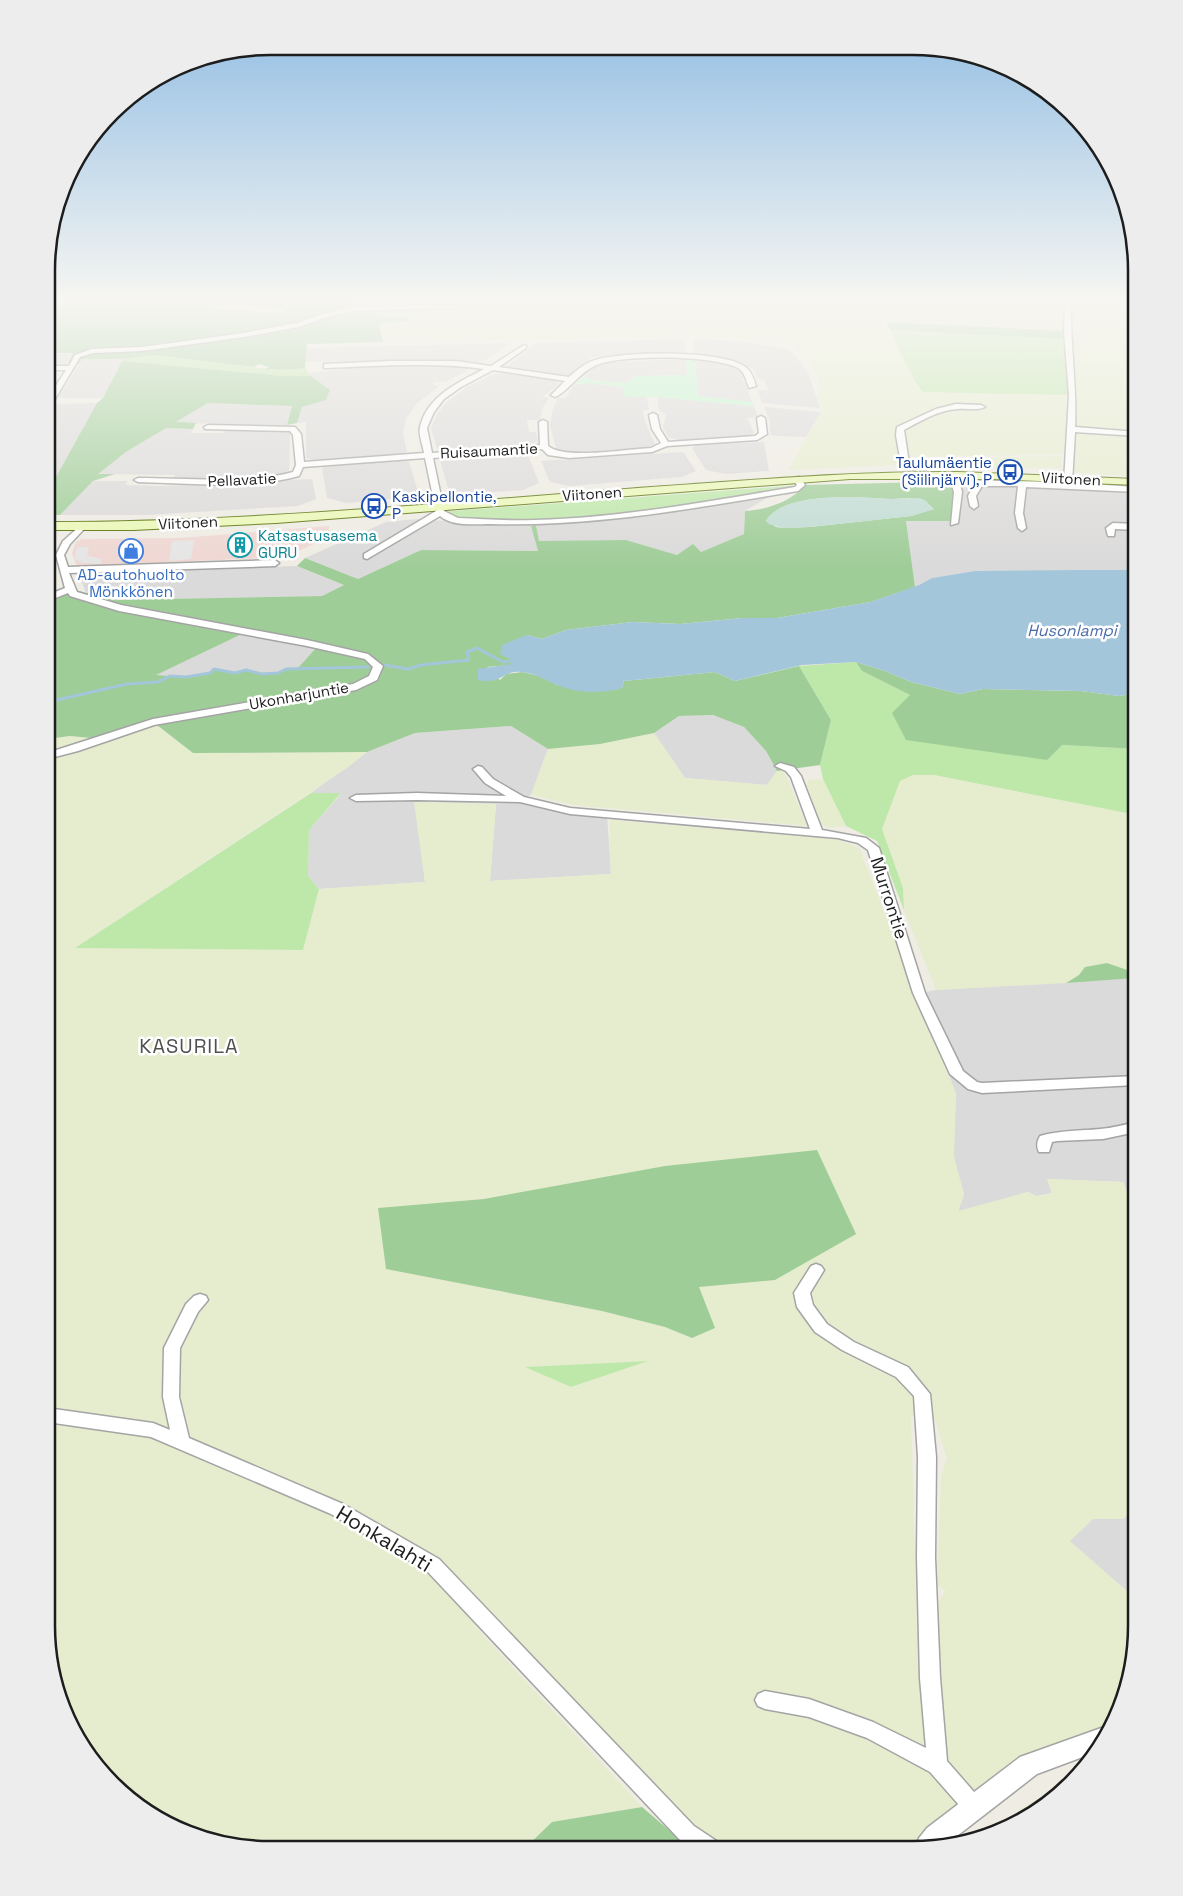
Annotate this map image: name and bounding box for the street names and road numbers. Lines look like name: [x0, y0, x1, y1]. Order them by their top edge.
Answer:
street label: Ruisaumantie: [440, 438, 538, 463]
street label: Viitonen: [1041, 467, 1101, 490]
street label: Pellavatie: [207, 468, 277, 491]
street label: Viitonen: [561, 482, 622, 505]
street label: Viitonen: [158, 511, 218, 534]
street label: Ukonharjuntie: [248, 677, 350, 714]
street label: Murrontie: [865, 854, 914, 942]
street label: Honkalahti: [331, 1499, 437, 1578]

